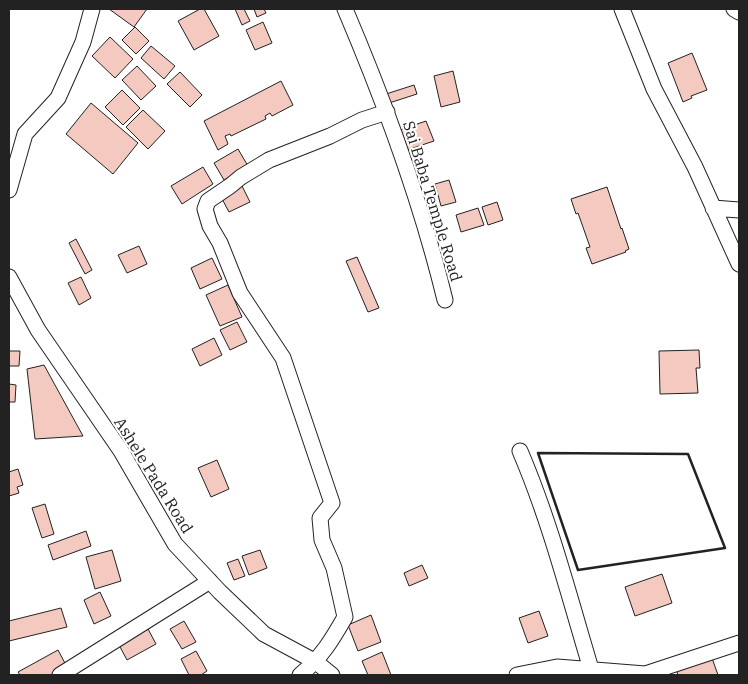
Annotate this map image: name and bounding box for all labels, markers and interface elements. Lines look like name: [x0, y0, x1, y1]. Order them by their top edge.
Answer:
street label: Sai Baba Temple Road: [399, 118, 467, 284]
street label: Ashele Pada Road: [110, 413, 198, 537]

